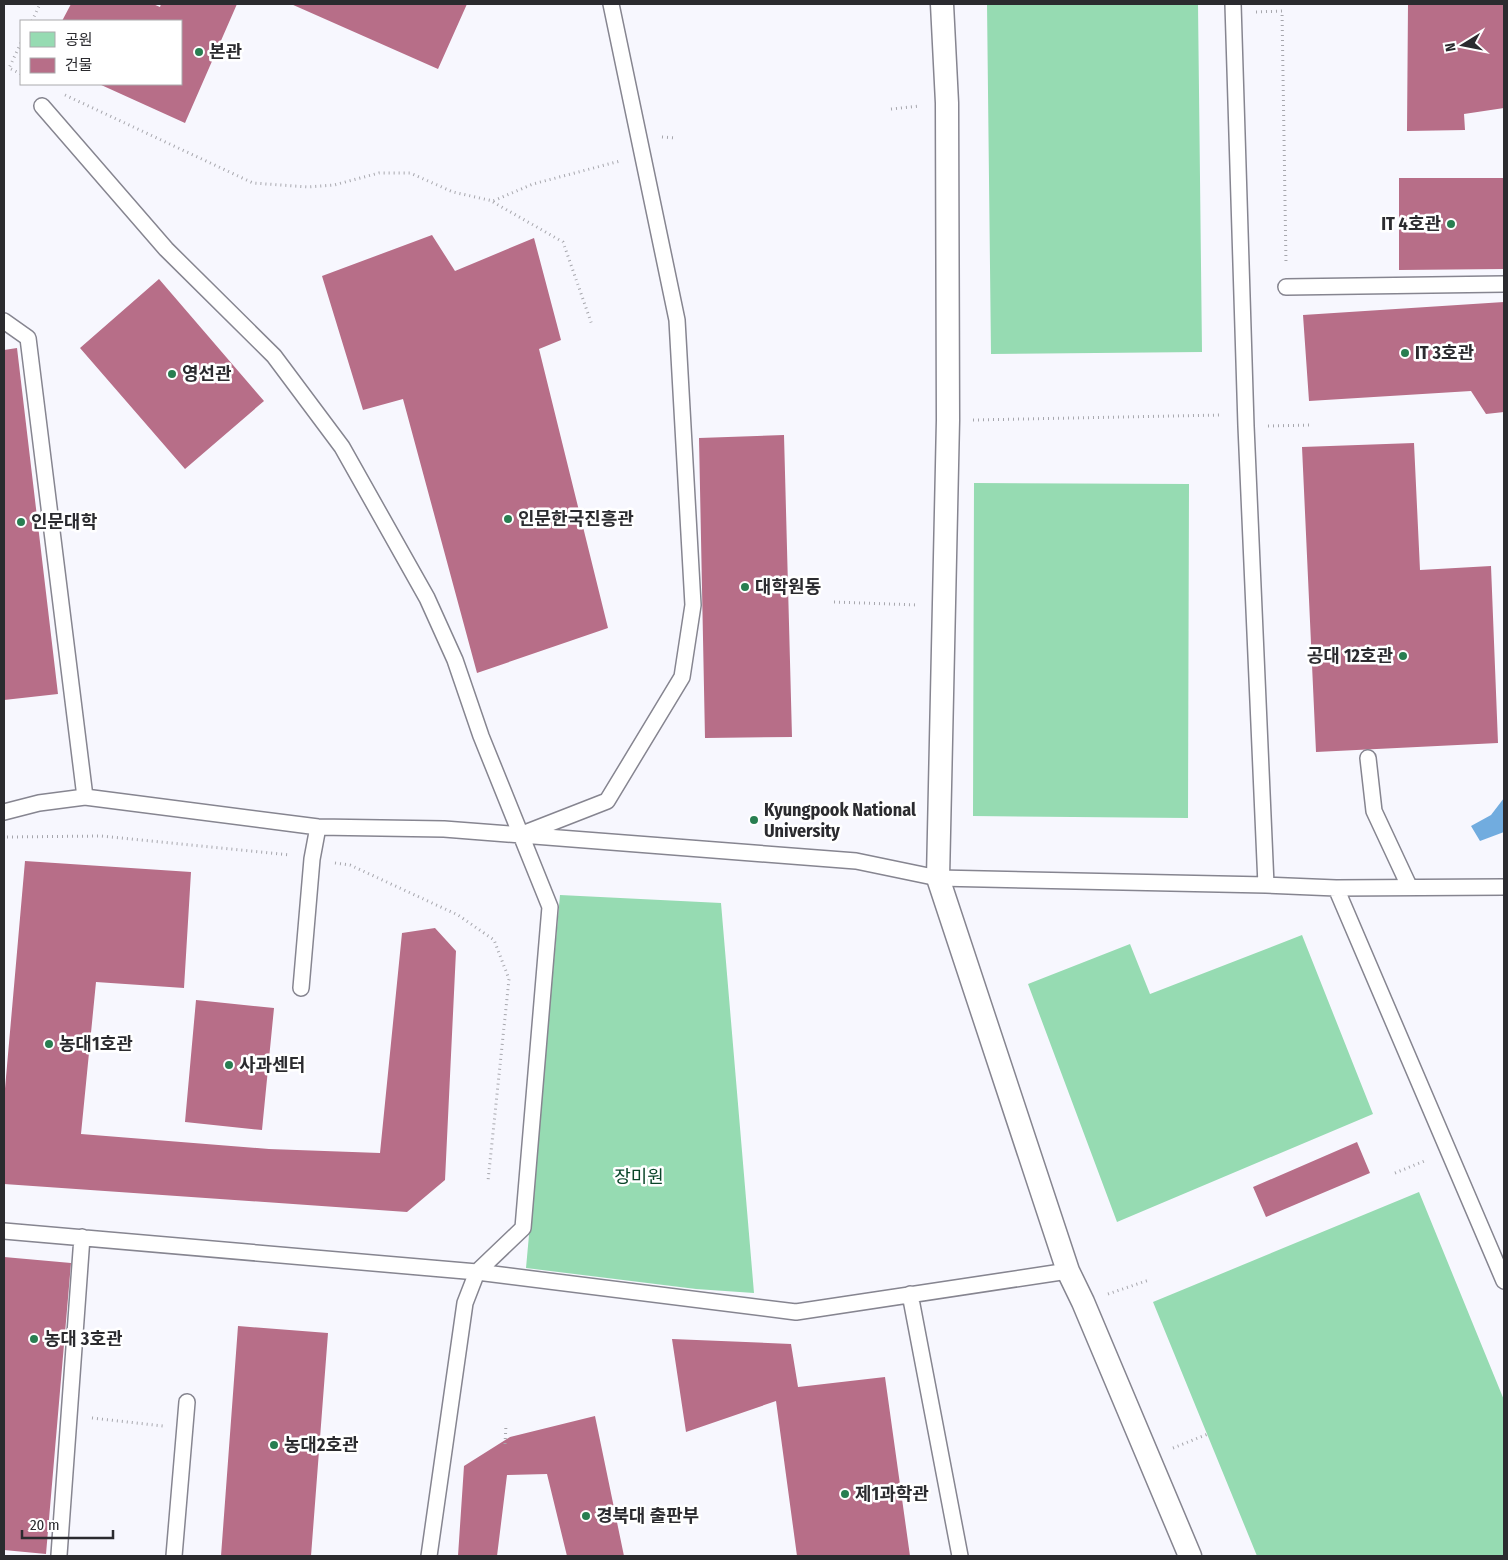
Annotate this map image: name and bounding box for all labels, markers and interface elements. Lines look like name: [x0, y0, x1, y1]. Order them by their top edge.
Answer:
legend: [20, 20, 182, 85]
north arrow: [1438, 20, 1488, 70]
text: 공원: [65, 31, 93, 49]
place label: 본관: [209, 41, 243, 63]
text: N: [1442, 42, 1460, 53]
marker: 본관: [193, 46, 205, 58]
text: 건물: [65, 56, 93, 74]
place label: IT 4호관: [1381, 213, 1441, 235]
marker: IT 4호관: [1445, 218, 1457, 230]
place label: IT 3호관: [1415, 342, 1474, 364]
marker: IT 3호관: [1399, 347, 1411, 359]
place label: 영선관: [182, 363, 232, 385]
marker: 영선관: [166, 368, 178, 380]
place label: 인문한국진흥관: [518, 508, 634, 530]
place label: 인문대학: [31, 511, 98, 533]
marker: 인문한국진흥관: [502, 513, 514, 525]
marker: 인문대학: [15, 516, 27, 528]
place label: 대학원동: [755, 576, 821, 598]
marker: 대학원동: [739, 581, 751, 593]
place label: 공대 12호관: [1307, 645, 1393, 667]
marker: 공대 12호관: [1397, 650, 1409, 662]
place label: Kyungpook National University: [764, 799, 916, 842]
marker: Kyungpook National University: [748, 814, 760, 826]
place label: 농대1호관: [59, 1033, 133, 1055]
marker: 농대1호관: [43, 1038, 55, 1050]
place label: 사과센터: [239, 1054, 305, 1076]
marker: 사과센터: [223, 1059, 235, 1071]
park label: 장미원: [614, 1166, 664, 1188]
place label: 농대 3호관: [44, 1328, 123, 1350]
marker: 농대 3호관: [28, 1333, 40, 1345]
place label: 농대2호관: [284, 1434, 359, 1456]
marker: 농대2호관: [268, 1439, 280, 1451]
place label: 제1과학관: [855, 1483, 929, 1505]
marker: 제1과학관: [839, 1488, 851, 1500]
place label: 경북대 출판부: [596, 1505, 699, 1527]
scale bar: [22, 1508, 114, 1540]
marker: 경북대 출판부: [580, 1510, 592, 1522]
text: 20 m: [30, 1516, 60, 1534]

